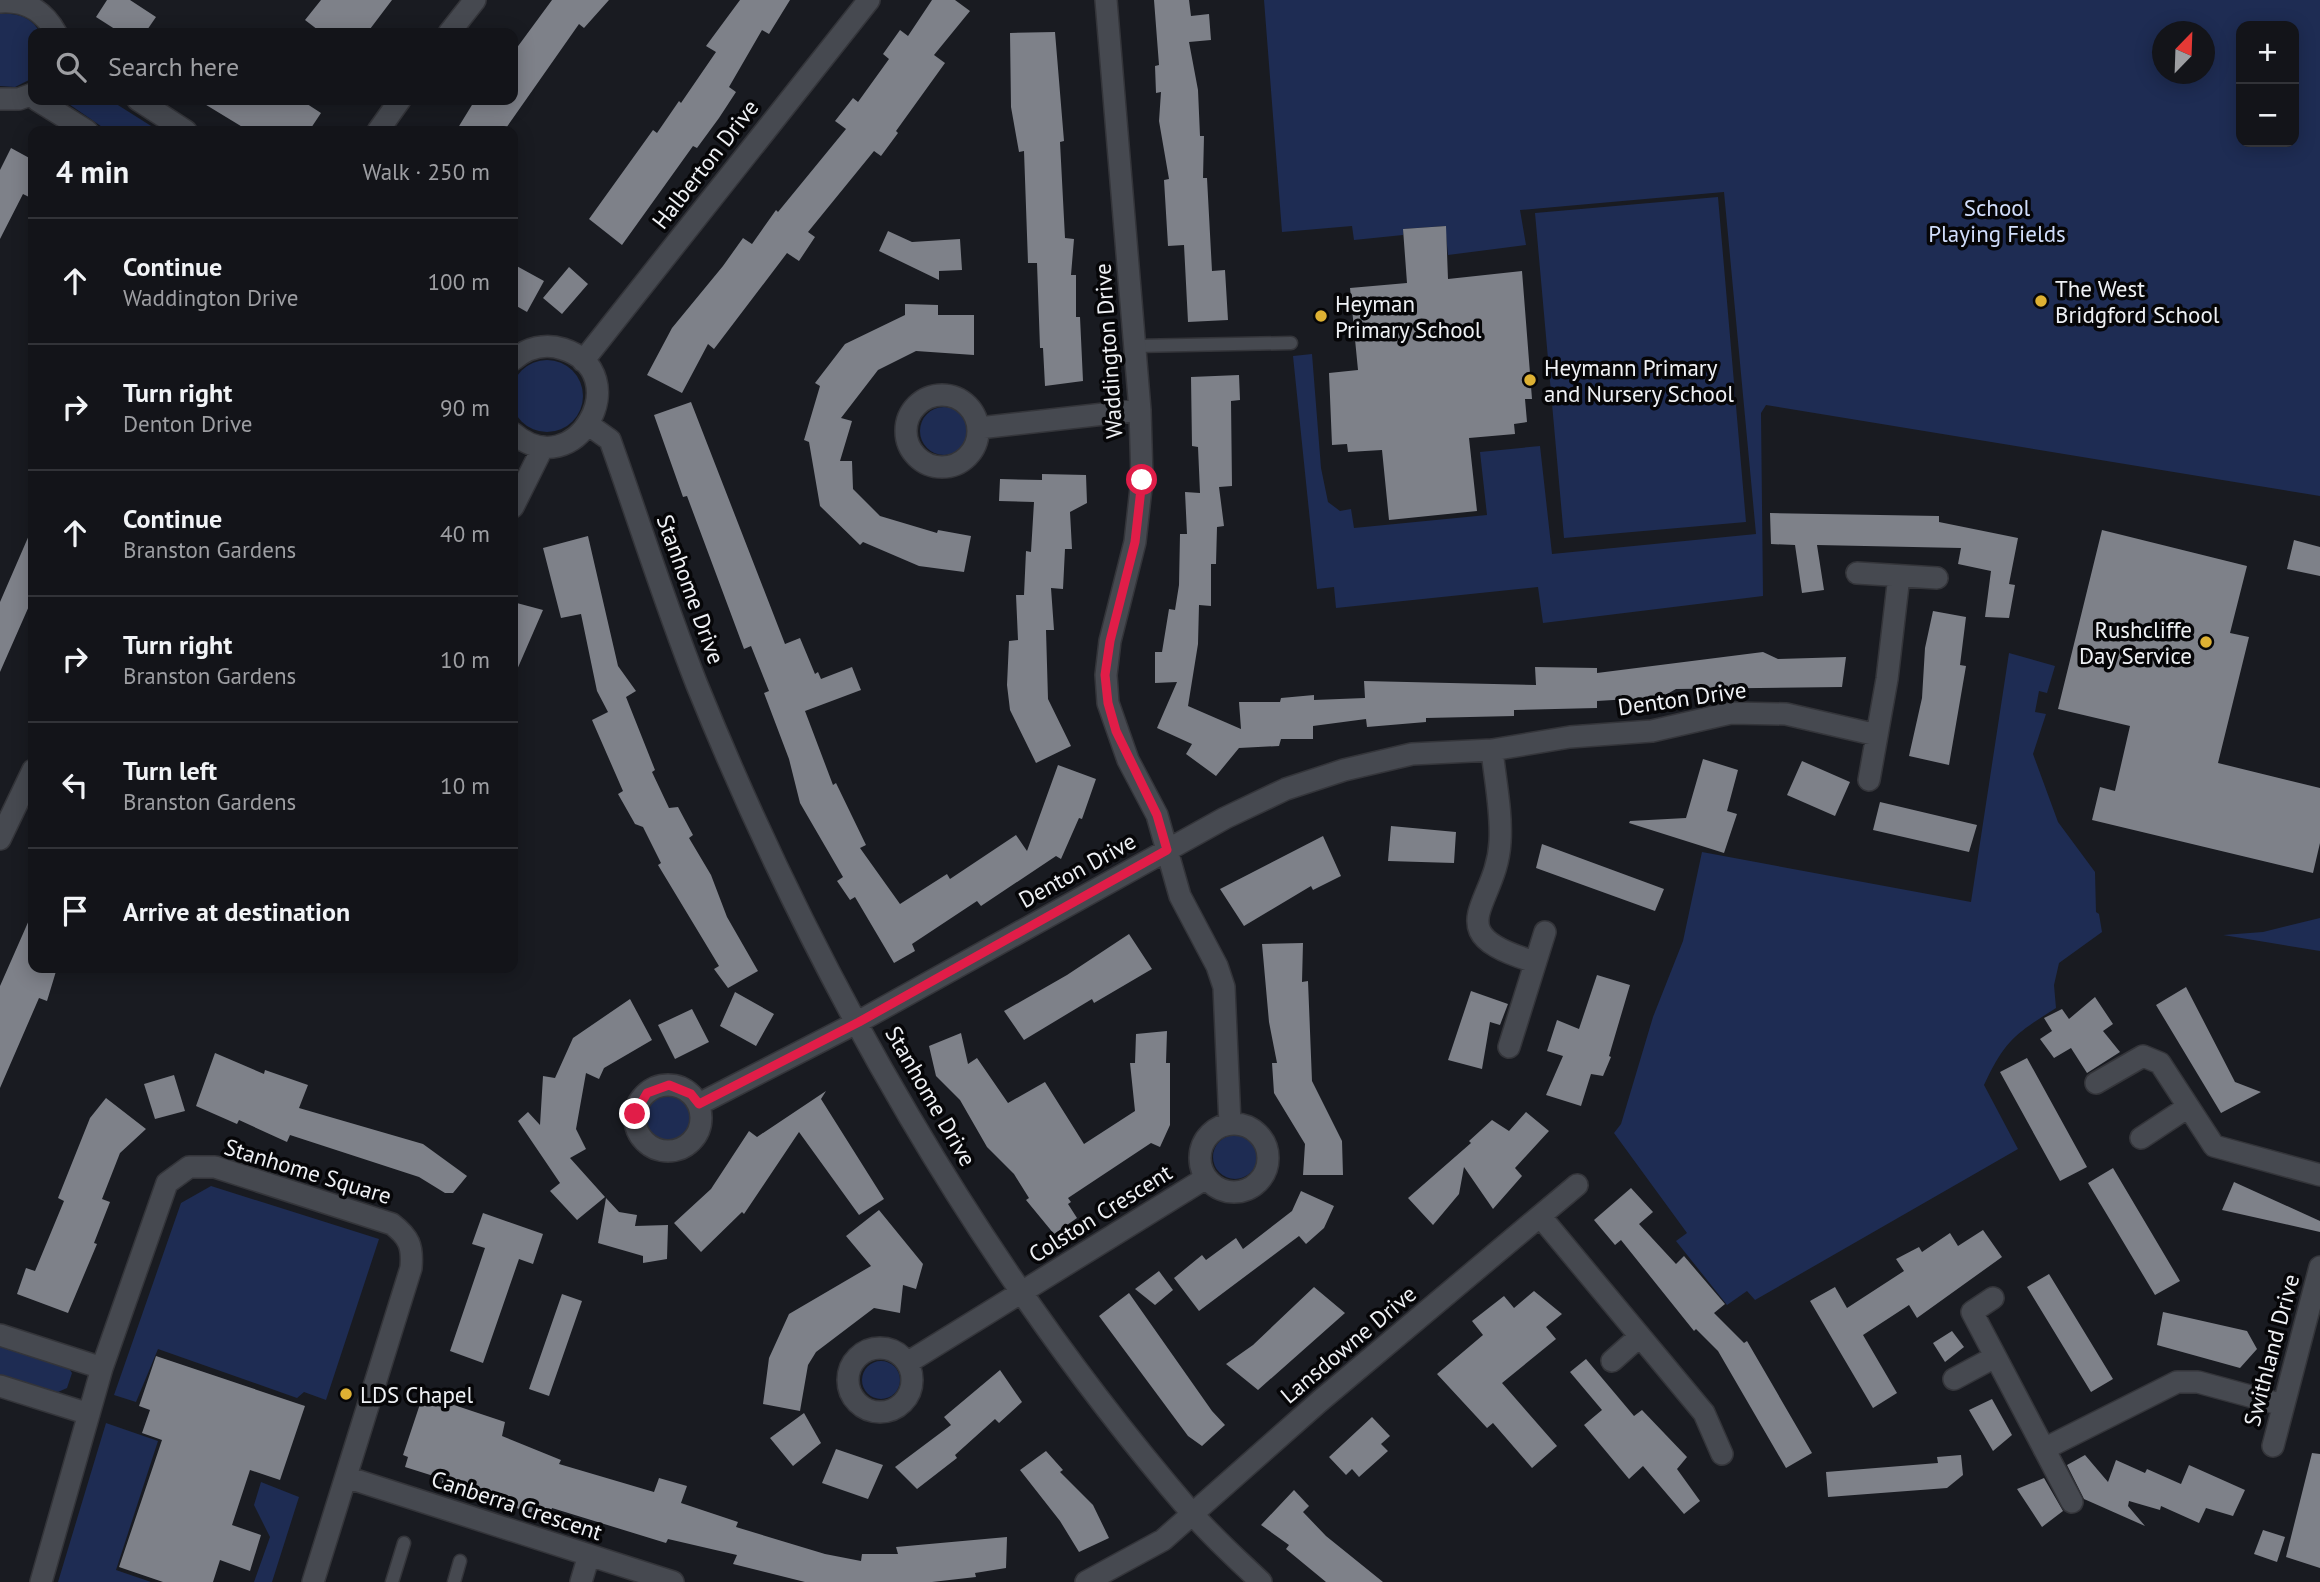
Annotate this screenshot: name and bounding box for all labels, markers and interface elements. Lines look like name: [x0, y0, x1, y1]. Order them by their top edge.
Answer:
north arrow: [2152, 21, 2215, 84]
map controls: [2236, 21, 2299, 147]
button: +: [2236, 21, 2299, 84]
search box: [28, 28, 518, 105]
icon: search: [52, 48, 90, 86]
text: Search here: [108, 50, 239, 83]
button: −: [2236, 84, 2299, 147]
street label: Halberton Drive: [645, 93, 765, 235]
text: 4 min: [56, 152, 129, 191]
text: Walk · 250 m: [363, 157, 490, 186]
park label: School Playing Fields: [1928, 193, 2066, 248]
text: Continue: [123, 250, 222, 283]
icon: ahead: [56, 262, 94, 300]
street label: Waddington Drive: [1087, 262, 1129, 440]
text: 100 m: [428, 267, 490, 296]
place label: The West Bridgford School: [2055, 274, 2220, 329]
text: Waddington Drive: [123, 283, 299, 312]
place label: Heyman Primary School: [1335, 289, 1482, 344]
marker: The West Bridgford School: [2033, 293, 2049, 309]
marker: Heyman Primary School: [1313, 308, 1329, 324]
place label: Heymann Primary and Nursery School: [1544, 353, 1734, 408]
marker: Heymann Primary and Nursery School: [1522, 372, 1538, 388]
text: Turn right: [123, 376, 232, 409]
icon: right: [56, 388, 94, 426]
text: 90 m: [440, 393, 490, 422]
text: Denton Drive: [123, 409, 252, 438]
route start: [1126, 464, 1157, 495]
text: Continue: [123, 502, 222, 535]
street label: Stanhome Drive: [651, 510, 731, 668]
icon: ahead: [56, 514, 94, 552]
text: 40 m: [440, 519, 490, 548]
text: Branston Gardens: [123, 535, 296, 564]
place label: Rushcliffe Day Service: [2079, 615, 2192, 670]
text: Turn right: [123, 628, 232, 661]
marker: Rushcliffe Day Service: [2198, 634, 2214, 650]
icon: right: [56, 640, 94, 678]
text: 10 m: [440, 645, 490, 674]
text: Branston Gardens: [123, 661, 296, 690]
street label: Denton Drive: [1616, 675, 1748, 721]
text: Turn left: [123, 754, 217, 787]
icon: left: [56, 766, 94, 804]
text: 10 m: [440, 771, 490, 800]
text: Branston Gardens: [123, 787, 296, 816]
street label: Denton Drive: [1013, 826, 1141, 914]
icon: arrive: [56, 892, 94, 930]
text: Arrive at destination: [123, 895, 350, 928]
street label: Stanhome Drive: [879, 1021, 983, 1171]
route end: [619, 1098, 650, 1129]
street label: Stanhome Square: [221, 1132, 395, 1210]
street label: Colston Crescent: [1023, 1157, 1177, 1269]
street label: Swithland Drive: [2237, 1271, 2305, 1429]
street label: Lansdowne Drive: [1274, 1279, 1422, 1409]
place label: LDS Chapel: [360, 1380, 474, 1409]
marker: LDS Chapel: [338, 1386, 354, 1402]
street label: Canberra Crescent: [428, 1464, 606, 1546]

